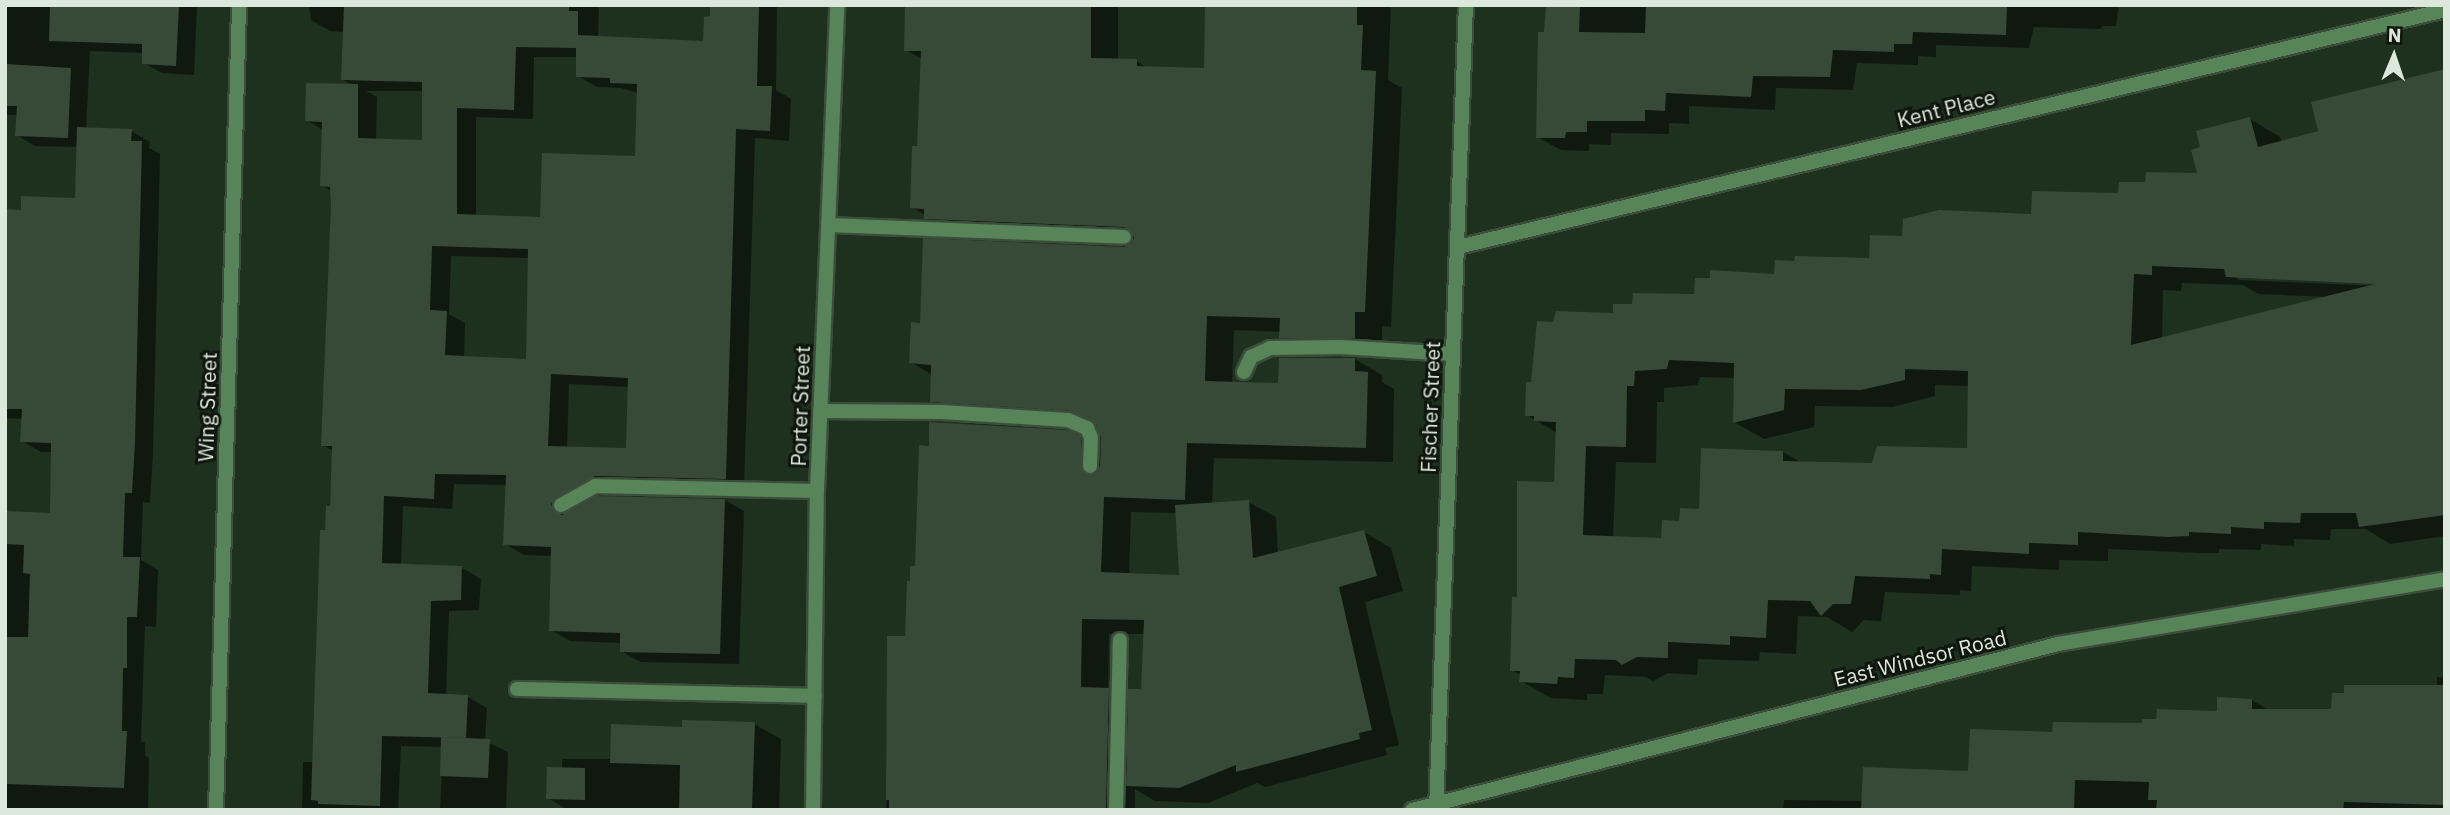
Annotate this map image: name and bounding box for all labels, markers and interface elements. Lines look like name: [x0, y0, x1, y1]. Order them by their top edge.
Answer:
north arrow: [2359, 21, 2429, 91]
text: N: [2387, 23, 2402, 47]
street label: Kent Place: [1894, 84, 1998, 132]
street label: Fischer Street: [1415, 341, 1445, 473]
street label: Porter Street: [785, 345, 815, 467]
street label: Wing Street: [192, 352, 222, 462]
street label: East Windsor Road: [1831, 624, 2009, 692]

